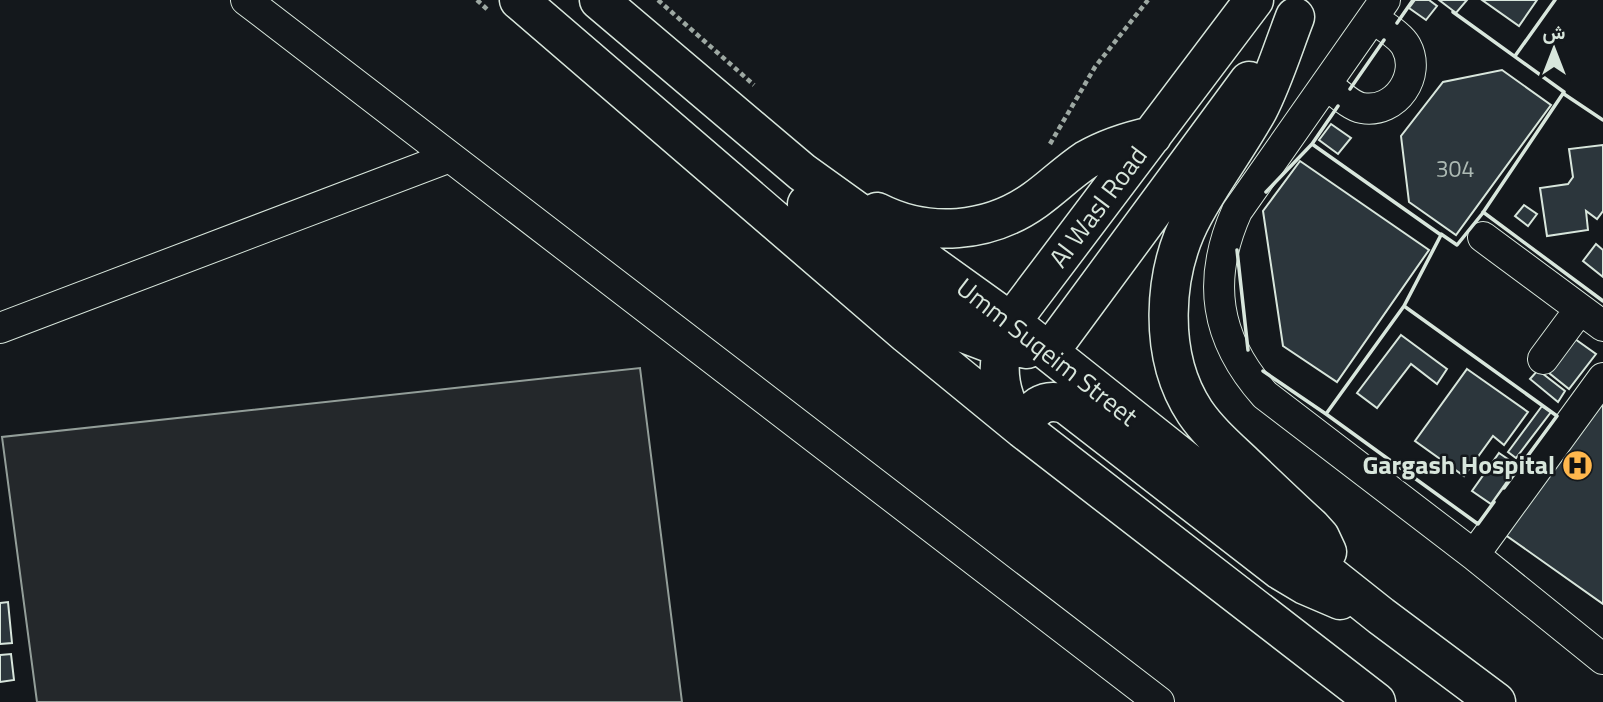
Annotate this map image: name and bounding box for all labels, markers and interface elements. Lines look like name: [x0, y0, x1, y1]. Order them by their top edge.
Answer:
north arrow: [1519, 14, 1589, 84]
text: ش: [1543, 17, 1566, 46]
street label: Al Wasl Road: [1039, 138, 1156, 276]
house number: 304: [1436, 151, 1474, 186]
street label: Umm Suqeim Street: [948, 268, 1146, 435]
place label: Gargash Hospital: [1362, 445, 1555, 484]
hospital icon: Gargash Hospital: [1561, 448, 1595, 482]

